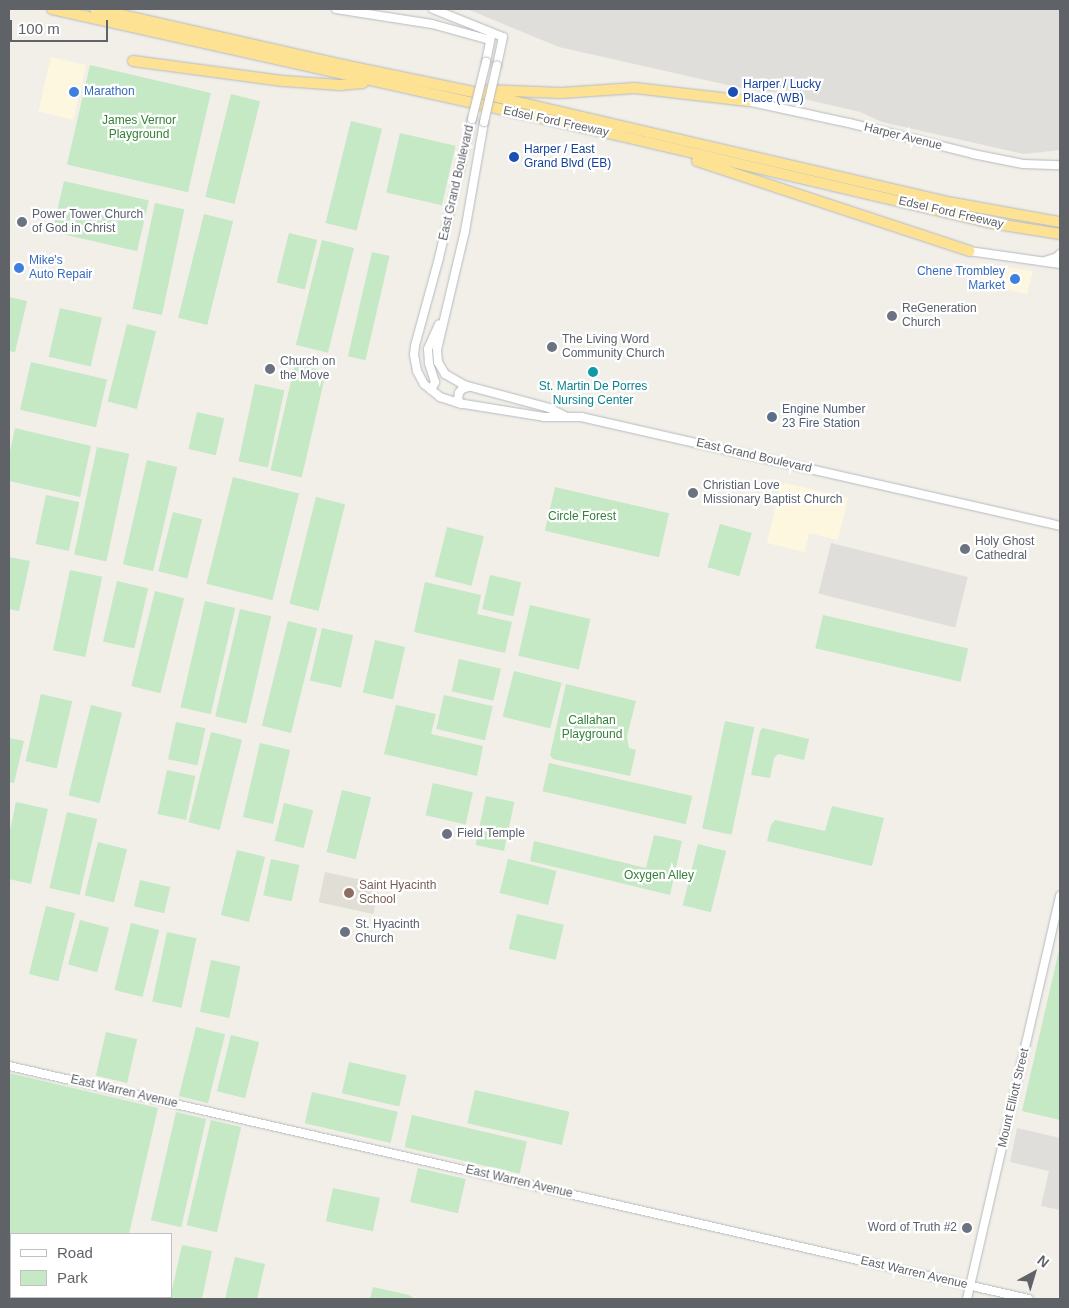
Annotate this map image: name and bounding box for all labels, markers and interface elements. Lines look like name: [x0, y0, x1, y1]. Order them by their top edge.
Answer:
scale bar: [12, 10, 110, 42]
text: 100 m: [18, 20, 60, 37]
place label: Harper / Lucky Place (WB): [743, 78, 821, 106]
place label: Marathon: [84, 85, 135, 99]
marker: Marathon: [68, 86, 80, 98]
marker: Harper / Lucky Place (WB): [727, 86, 739, 98]
street label: Edsel Ford Freeway: [502, 104, 610, 140]
park label: James Vernor Playground: [102, 114, 176, 142]
street label: Harper Avenue: [862, 120, 944, 154]
street label: East Grand Boulevard: [437, 124, 477, 242]
place label: Harper / East Grand Blvd (EB): [524, 143, 611, 171]
marker: Harper / East Grand Blvd (EB): [508, 151, 520, 163]
street label: Edsel Ford Freeway: [897, 194, 1005, 232]
place label: Power Tower Church of God in Christ: [32, 208, 143, 236]
marker: Power Tower Church of God in Christ: [16, 216, 28, 228]
place label: Mike's Auto Repair: [29, 254, 92, 282]
marker: Mike's Auto Repair: [13, 262, 25, 274]
place label: Chene Trombley Market: [917, 265, 1005, 293]
marker: Chene Trombley Market: [1009, 273, 1021, 285]
place label: ReGeneration Church: [902, 302, 977, 330]
marker: ReGeneration Church: [886, 310, 898, 322]
place label: The Living Word Community Church: [562, 333, 665, 361]
marker: The Living Word Community Church: [546, 341, 558, 353]
place label: Church on the Move: [280, 355, 335, 383]
marker: Church on the Move: [264, 363, 276, 375]
marker: St. Martin De Porres Nursing Center: [587, 366, 599, 378]
place label: St. Martin De Porres Nursing Center: [539, 380, 647, 408]
place label: Engine Number 23 Fire Station: [782, 403, 865, 431]
marker: Engine Number 23 Fire Station: [766, 411, 778, 423]
street label: East Grand Boulevard: [695, 436, 813, 476]
place label: Christian Love Missionary Baptist Church: [703, 479, 842, 507]
marker: Christian Love Missionary Baptist Church: [687, 487, 699, 499]
park label: Circle Forest: [548, 510, 616, 524]
place label: Holy Ghost Cathedral: [975, 535, 1034, 563]
marker: Holy Ghost Cathedral: [959, 543, 971, 555]
park label: Callahan Playground: [562, 714, 622, 742]
place label: Field Temple: [457, 827, 525, 841]
marker: Field Temple: [441, 828, 453, 840]
park label: Oxygen Alley: [624, 869, 694, 883]
place label: Saint Hyacinth School: [359, 879, 436, 907]
marker: Saint Hyacinth School: [343, 887, 355, 899]
place label: St. Hyacinth Church: [355, 918, 420, 946]
marker: St. Hyacinth Church: [339, 926, 351, 938]
street label: Mount Elliott Street: [996, 1047, 1032, 1149]
street label: East Warren Avenue: [69, 1073, 179, 1111]
street label: East Warren Avenue: [464, 1163, 574, 1201]
place label: Word of Truth #2: [868, 1221, 957, 1235]
marker: Word of Truth #2: [961, 1222, 973, 1234]
legend: [10, 1233, 172, 1298]
text: Road: [57, 1244, 93, 1261]
north arrow: [1009, 1248, 1059, 1298]
text: N: [1034, 1252, 1052, 1271]
street label: East Warren Avenue: [859, 1254, 969, 1292]
text: Park: [57, 1269, 88, 1286]

